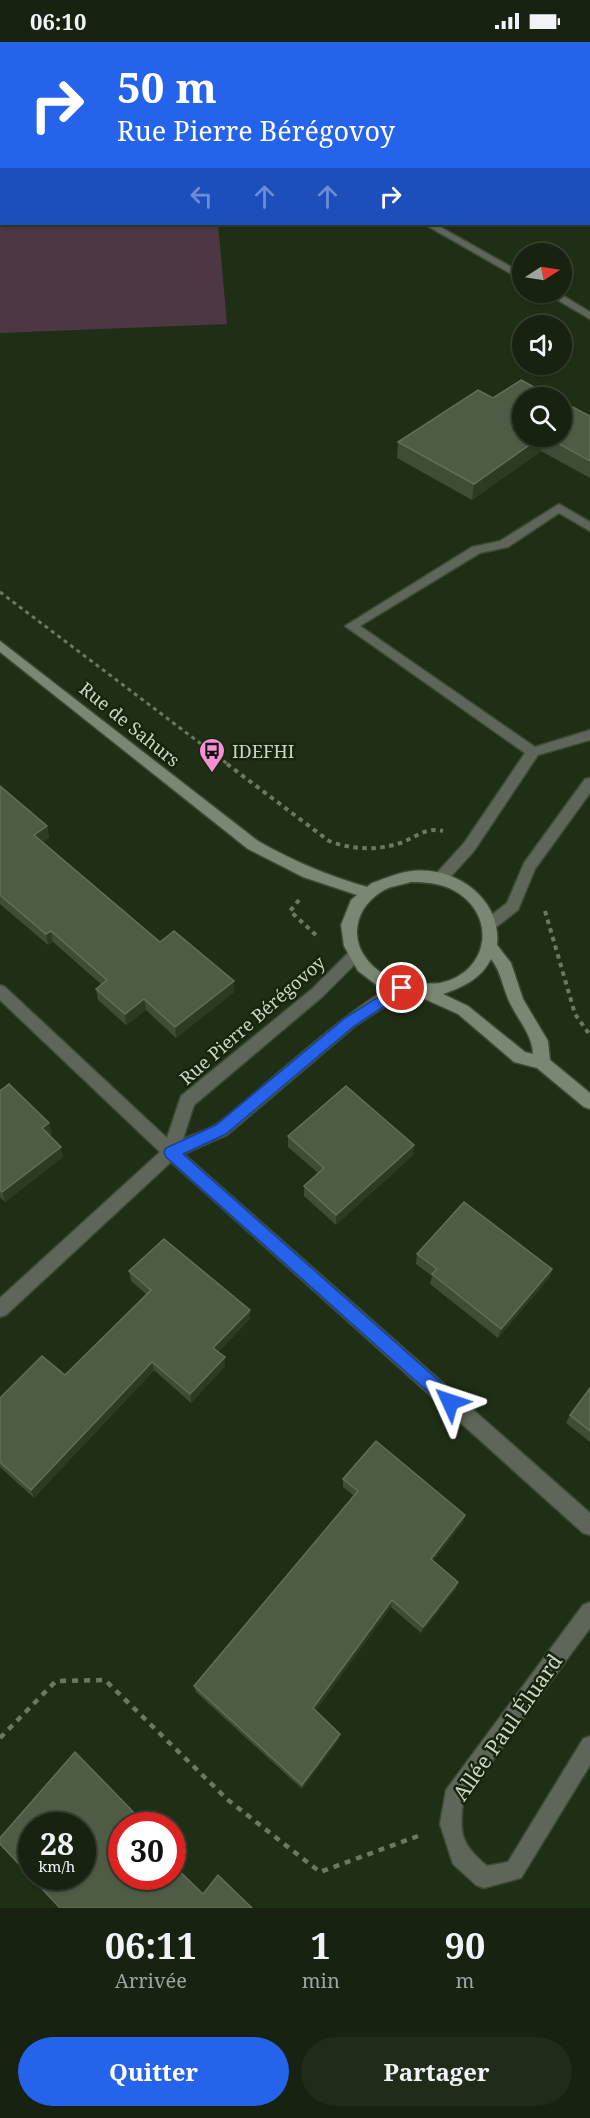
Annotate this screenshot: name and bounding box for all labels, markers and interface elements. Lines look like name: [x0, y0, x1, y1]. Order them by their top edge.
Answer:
text: 06:10: [30, 6, 86, 36]
text: 50 m: [117, 58, 217, 115]
icon: right: [18, 66, 96, 144]
text: Rue Pierre Bérégovoy: [117, 112, 395, 149]
icon: left: [185, 180, 218, 213]
icon: ahead: [248, 180, 281, 213]
icon: ahead: [311, 180, 344, 213]
icon: right: [374, 180, 407, 213]
north arrow: [512, 243, 572, 303]
map controls: [512, 243, 572, 447]
button: sound: [512, 315, 572, 375]
button: search: [512, 387, 572, 447]
street label: Rue de Sahurs: [75, 676, 185, 772]
bus stop icon: IDEFHI: [197, 736, 227, 774]
place label: IDEFHI: [232, 739, 294, 763]
street label: Rue Pierre Bérégovoy: [174, 950, 330, 1090]
pin: [376, 962, 427, 1013]
icon: arrive: [385, 971, 418, 1004]
position arrow: [418, 1370, 482, 1434]
street label: Allée Paul Éluard: [446, 1648, 568, 1806]
speed limit sign: 30: [108, 1812, 186, 1890]
text: 28: [40, 1823, 74, 1864]
text: km/h: [39, 1856, 75, 1876]
text: 06:11: [105, 1921, 197, 1970]
text: 1: [311, 1921, 331, 1970]
text: 90: [445, 1921, 485, 1970]
text: Arrivée: [115, 1967, 187, 1994]
text: min: [302, 1967, 340, 1994]
text: m: [455, 1967, 474, 1994]
button: Quitter: [18, 2037, 289, 2106]
button: Partager: [301, 2037, 572, 2106]

